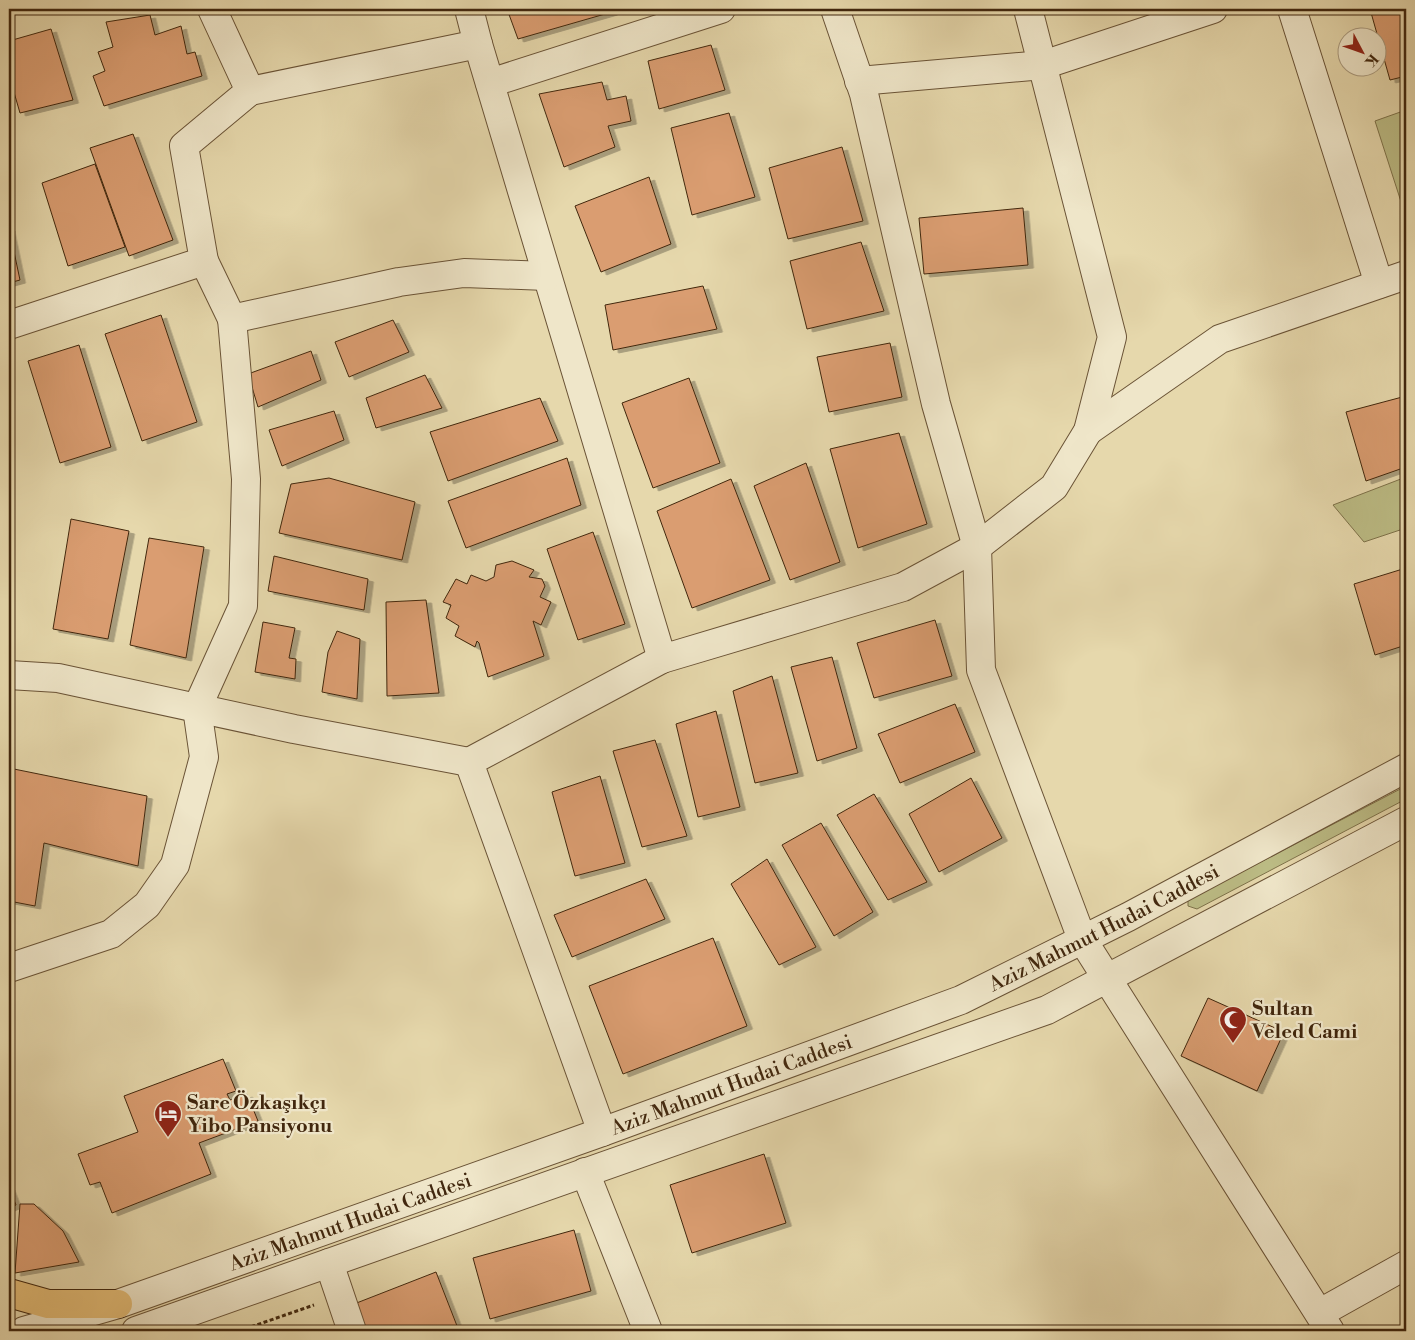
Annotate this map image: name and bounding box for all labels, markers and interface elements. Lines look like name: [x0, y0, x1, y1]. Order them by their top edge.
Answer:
north arrow: [1338, 28, 1388, 78]
text: K: [1360, 50, 1382, 71]
street label: Aziz Mahmut Hudai Caddesi: [984, 859, 1224, 999]
place label: Sultan Veled Cami: [1251, 997, 1358, 1045]
mosque icon: Sultan Veled Cami: [1218, 1005, 1248, 1044]
street label: Aziz Mahmut Hudai Caddesi: [607, 1030, 856, 1142]
place label: Sare Özkaşıkçı Yibo Pansiyonu: [187, 1090, 333, 1139]
hotel icon: Sare Özkaşıkçı Yibo Pansiyonu: [153, 1099, 183, 1138]
street label: Aziz Mahmut Hudai Caddesi: [225, 1168, 475, 1278]

